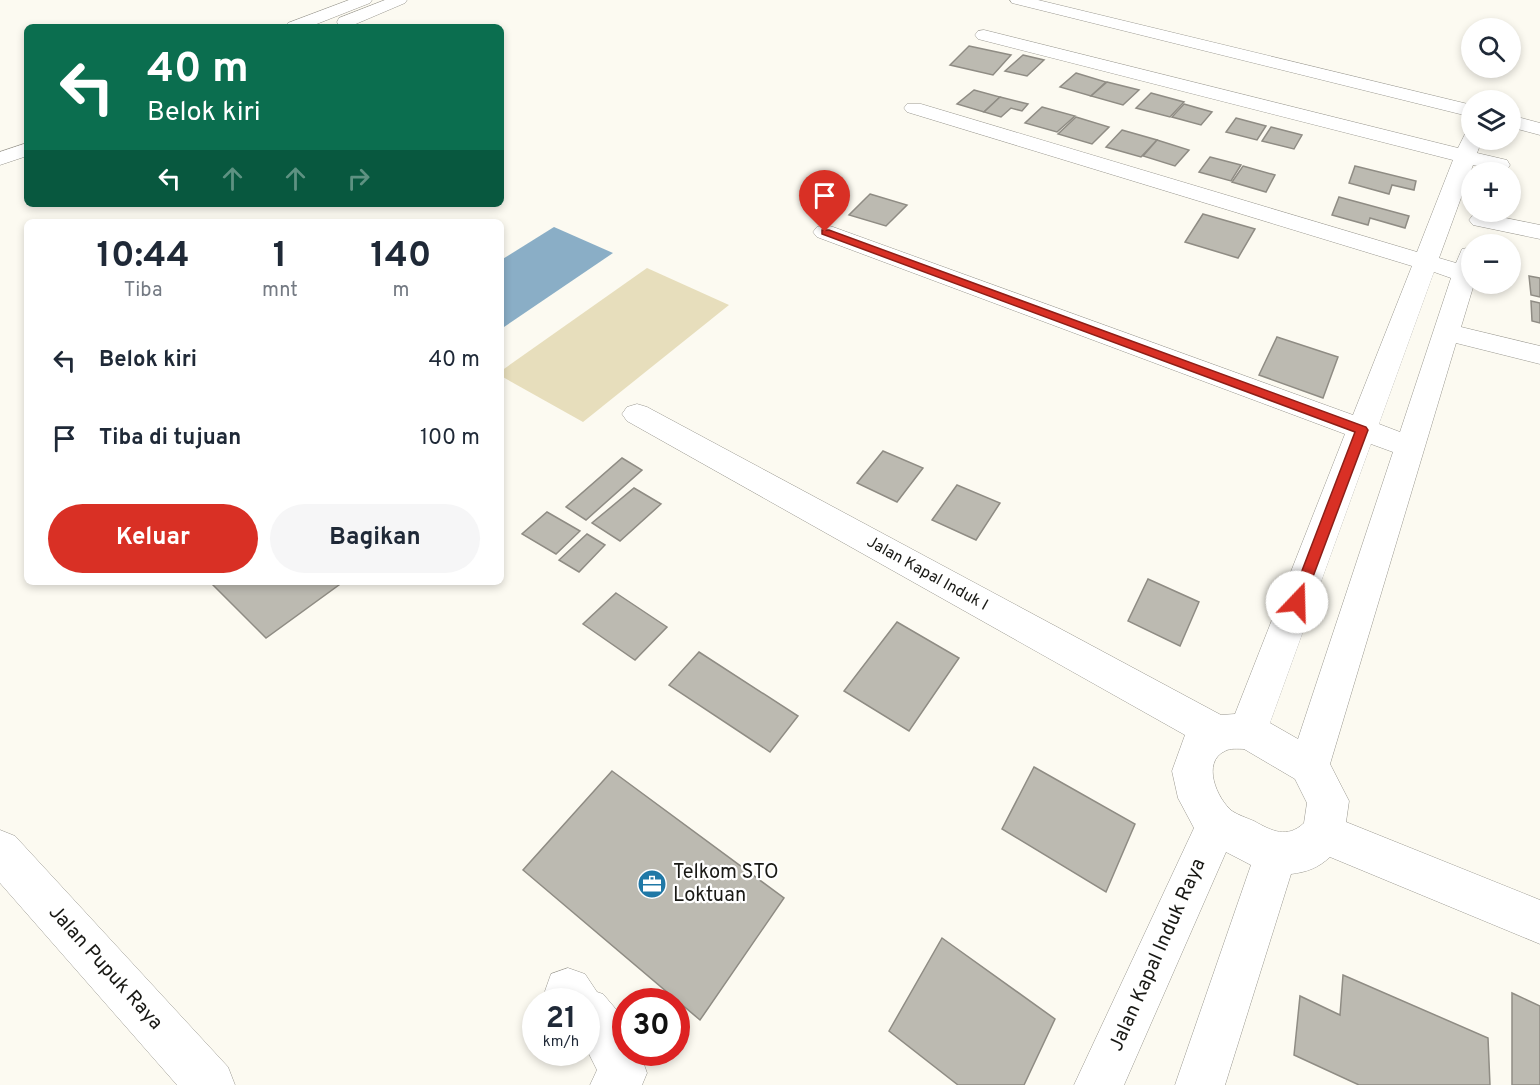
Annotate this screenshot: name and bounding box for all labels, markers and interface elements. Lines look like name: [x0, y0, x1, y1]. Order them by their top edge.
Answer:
map controls: [1461, 18, 1521, 294]
button: search: [1461, 18, 1521, 78]
text: 40 m: [147, 44, 249, 97]
icon: left: [48, 48, 126, 126]
button: layers: [1461, 90, 1521, 150]
text: Belok kiri: [147, 96, 261, 130]
icon: left: [153, 162, 186, 195]
icon: ahead: [216, 162, 249, 195]
icon: ahead: [279, 162, 312, 195]
icon: right: [342, 162, 375, 195]
button: +: [1461, 162, 1521, 222]
pin: [799, 170, 850, 232]
icon: arrive: [808, 179, 841, 212]
text: 10:44: [96, 234, 190, 280]
text: 1: [273, 234, 287, 280]
text: 140: [370, 234, 432, 280]
button: −: [1461, 234, 1521, 294]
text: Tiba: [124, 278, 162, 304]
text: mnt: [262, 278, 298, 304]
text: m: [392, 278, 409, 304]
icon: left: [48, 344, 81, 377]
text: Belok kiri: [99, 347, 197, 374]
text: 40 m: [428, 347, 480, 374]
icon: arrive: [48, 422, 81, 455]
text: Tiba di tujuan: [99, 425, 241, 452]
text: 100 m: [420, 425, 480, 452]
button: Keluar: [48, 504, 258, 573]
button: Bagikan: [270, 504, 480, 573]
street label: Jalan Kapal Induk I: [863, 532, 991, 616]
position arrow: [1265, 570, 1329, 634]
street label: Jalan Kapal Induk Raya: [1104, 854, 1212, 1056]
place label: Telkom STO Loktuan: [673, 860, 779, 909]
office icon: Telkom STO Loktuan: [636, 868, 668, 900]
street label: Jalan Pupuk Raya: [42, 900, 168, 1036]
speed limit sign: 30: [612, 988, 690, 1066]
text: 21: [546, 1001, 576, 1038]
text: km/h: [543, 1033, 579, 1052]

